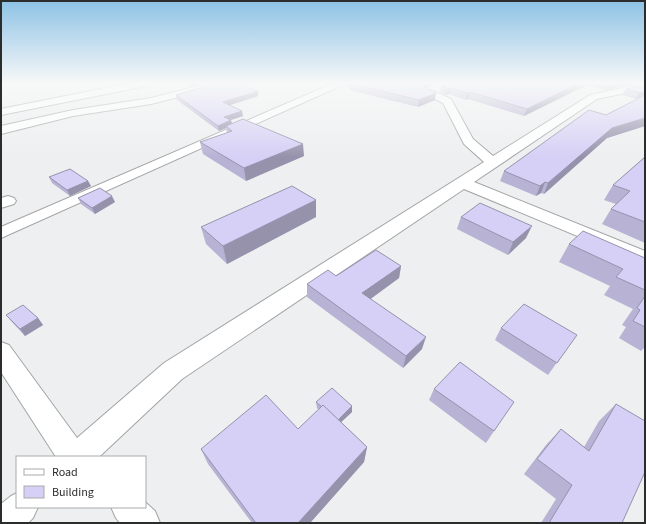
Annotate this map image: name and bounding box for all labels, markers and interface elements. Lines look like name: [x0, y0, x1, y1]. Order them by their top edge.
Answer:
legend: [16, 456, 146, 508]
text: Road: [52, 464, 78, 481]
text: Building: [52, 484, 94, 501]

